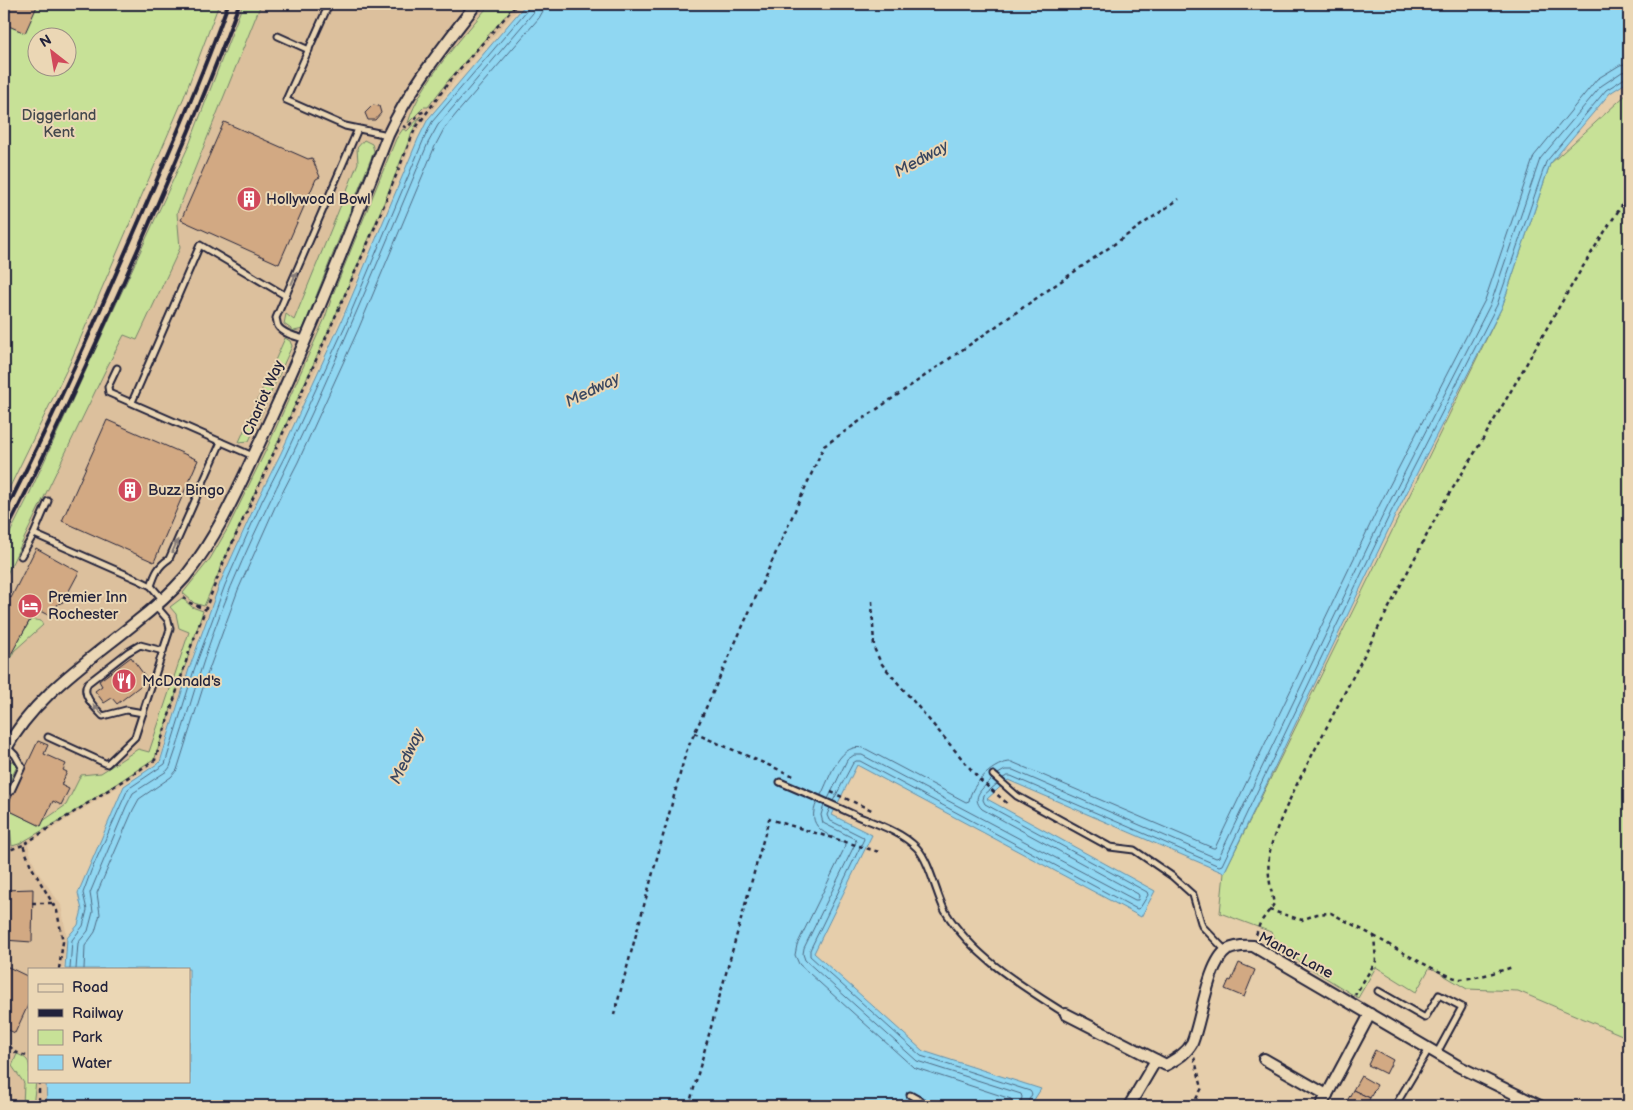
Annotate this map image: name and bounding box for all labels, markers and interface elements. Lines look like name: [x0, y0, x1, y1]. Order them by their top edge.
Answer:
north arrow: [28, 28, 78, 78]
text: N: [37, 31, 54, 51]
park label: Diggerland Kent: [22, 106, 96, 142]
water label: Medway: [892, 136, 953, 182]
building icon: Hollywood Bowl: [236, 186, 262, 212]
place label: Hollywood Bowl: [266, 190, 371, 209]
one-way arrow: [291, 271, 299, 285]
street label: Chariot Way: [238, 357, 289, 439]
water label: Medway: [562, 369, 624, 412]
building icon: Buzz Bingo: [117, 477, 143, 503]
place label: Buzz Bingo: [148, 481, 224, 500]
one-way arrow: [171, 539, 179, 553]
place label: Premier Inn Rochester: [48, 588, 127, 624]
hotel icon: Premier Inn Rochester: [17, 593, 43, 619]
restaurant icon: McDonald's: [111, 668, 137, 694]
place label: McDonald's: [142, 672, 221, 691]
one-way arrow: [92, 704, 104, 716]
water label: Medway: [386, 725, 429, 787]
street label: Manor Lane: [1255, 928, 1336, 983]
legend: [28, 968, 190, 1082]
text: Road: [72, 978, 108, 997]
text: Railway: [72, 1004, 123, 1023]
text: Park: [72, 1028, 103, 1047]
text: Water: [72, 1054, 112, 1073]

